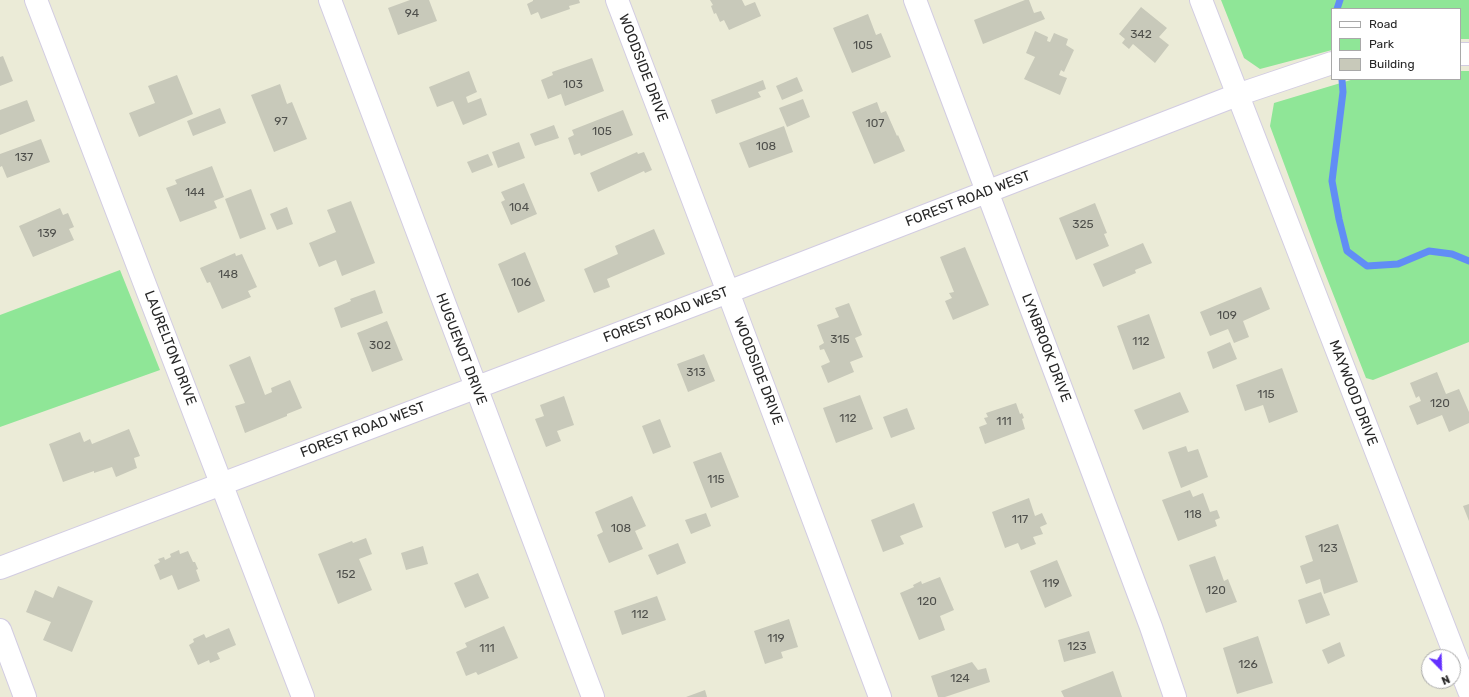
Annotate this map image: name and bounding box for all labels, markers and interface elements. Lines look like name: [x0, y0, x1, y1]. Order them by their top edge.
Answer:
house number: 94: [405, 7, 419, 21]
legend: [1331, 8, 1461, 80]
street label: WOODSIDE DRIVE: [615, 12, 671, 124]
text: Road: [1369, 17, 1397, 31]
house number: 342: [1130, 28, 1152, 42]
text: Park: [1369, 37, 1394, 51]
house number: 105: [853, 39, 873, 53]
text: Building: [1369, 57, 1415, 71]
house number: 103: [563, 78, 583, 92]
house number: 97: [274, 115, 288, 129]
house number: 107: [866, 117, 884, 131]
house number: 105: [592, 125, 612, 139]
house number: 108: [756, 140, 776, 154]
house number: 137: [15, 151, 33, 165]
street label: FOREST ROAD WEST: [903, 167, 1033, 231]
house number: 144: [185, 186, 205, 200]
house number: 104: [509, 201, 529, 215]
house number: 325: [1072, 218, 1094, 232]
house number: 139: [37, 227, 57, 241]
house number: 148: [218, 268, 238, 282]
house number: 106: [511, 276, 531, 290]
street label: FOREST ROAD WEST: [601, 283, 731, 347]
street label: LAURELTON DRIVE: [140, 288, 200, 408]
street label: HUGUENOT DRIVE: [432, 291, 490, 407]
street label: LYNBROOK DRIVE: [1018, 291, 1074, 405]
house number: 109: [1217, 309, 1237, 323]
street label: WOODSIDE DRIVE: [730, 315, 786, 427]
house number: 315: [830, 333, 850, 347]
house number: 112: [1132, 335, 1150, 349]
street label: MAYWOOD DRIVE: [1325, 338, 1381, 448]
house number: 302: [369, 339, 391, 353]
house number: 313: [686, 366, 706, 380]
house number: 115: [1257, 388, 1275, 402]
house number: 120: [1430, 397, 1450, 411]
street label: FOREST ROAD WEST: [298, 398, 428, 462]
house number: 112: [839, 412, 857, 426]
house number: 111: [996, 415, 1012, 429]
house number: 115: [707, 473, 725, 487]
house number: 118: [1184, 508, 1202, 522]
house number: 117: [1012, 513, 1028, 527]
house number: 108: [611, 522, 631, 536]
house number: 123: [1318, 542, 1338, 556]
house number: 152: [336, 568, 356, 582]
house number: 119: [1042, 577, 1060, 591]
house number: 120: [1206, 584, 1226, 598]
house number: 120: [917, 595, 937, 609]
house number: 112: [631, 608, 649, 622]
house number: 119: [767, 632, 785, 646]
house number: 123: [1067, 640, 1087, 654]
house number: 111: [479, 642, 495, 656]
north arrow: [1421, 649, 1461, 689]
house number: 126: [1238, 658, 1258, 672]
house number: 124: [950, 672, 970, 686]
text: N: [1439, 672, 1452, 687]

